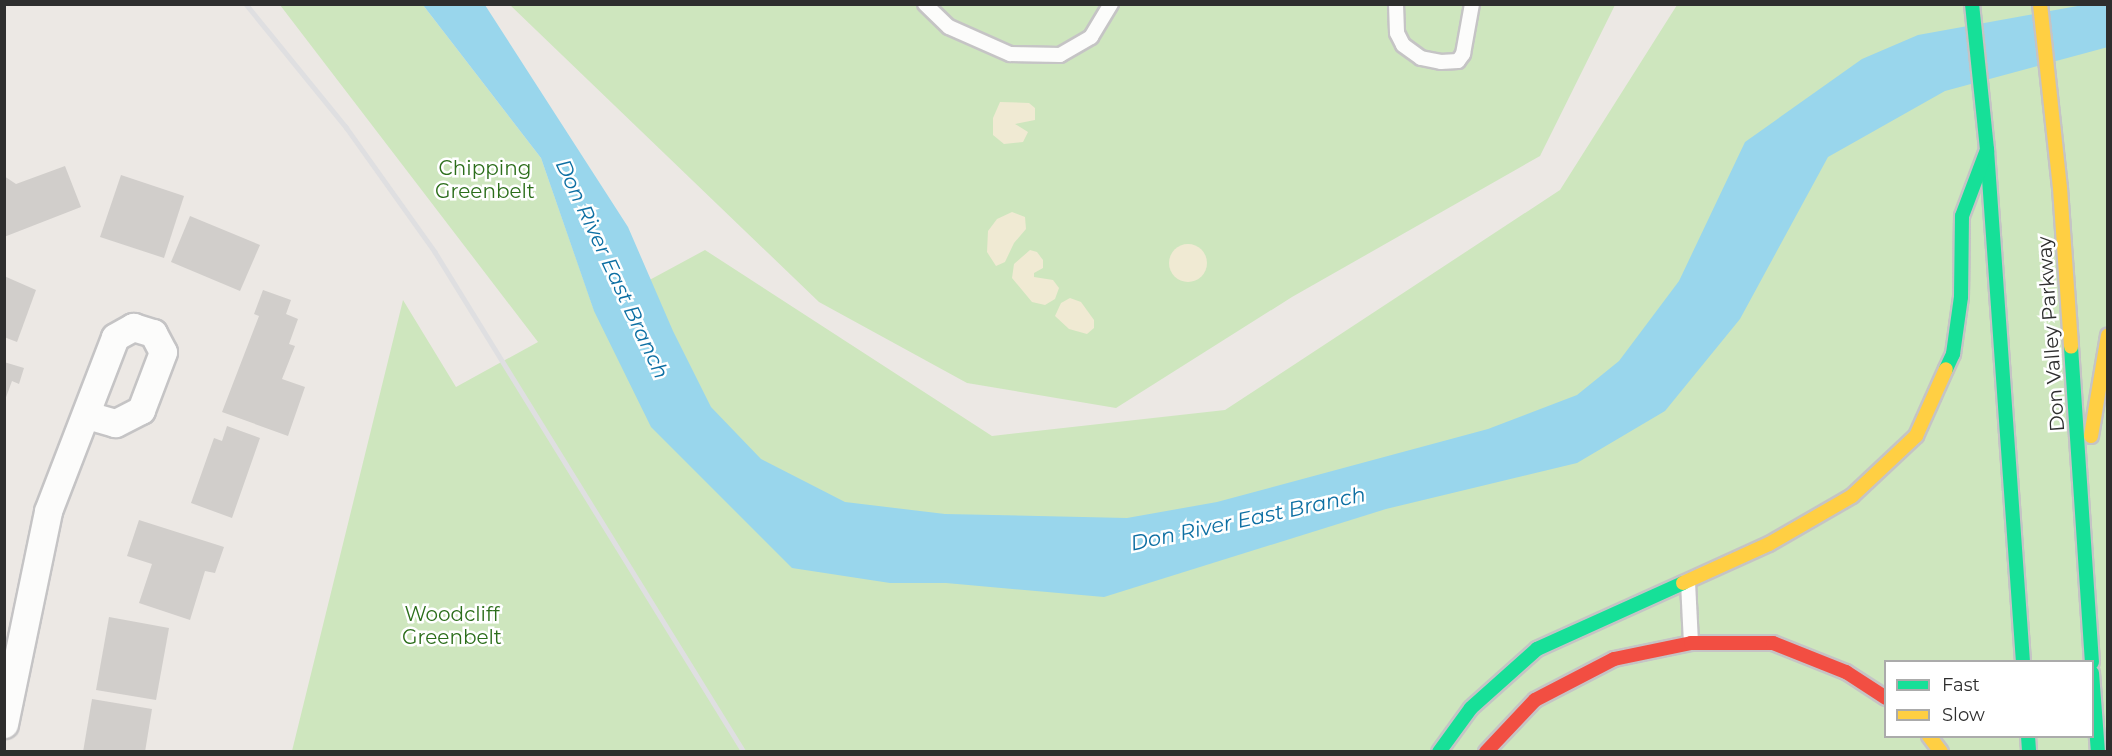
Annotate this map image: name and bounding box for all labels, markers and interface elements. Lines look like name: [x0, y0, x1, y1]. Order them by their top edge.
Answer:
water label: Don River East Branch: [550, 155, 674, 383]
park label: Chipping Greenbelt: [435, 156, 535, 203]
street label: Don Valley Parkway: [2032, 235, 2070, 433]
water label: Don River East Branch: [1128, 482, 1368, 556]
park label: Woodcliff Greenbelt: [402, 602, 502, 649]
legend: [1884, 660, 2094, 738]
text: Fast: [1942, 674, 1980, 696]
text: Slow: [1942, 704, 1985, 726]

